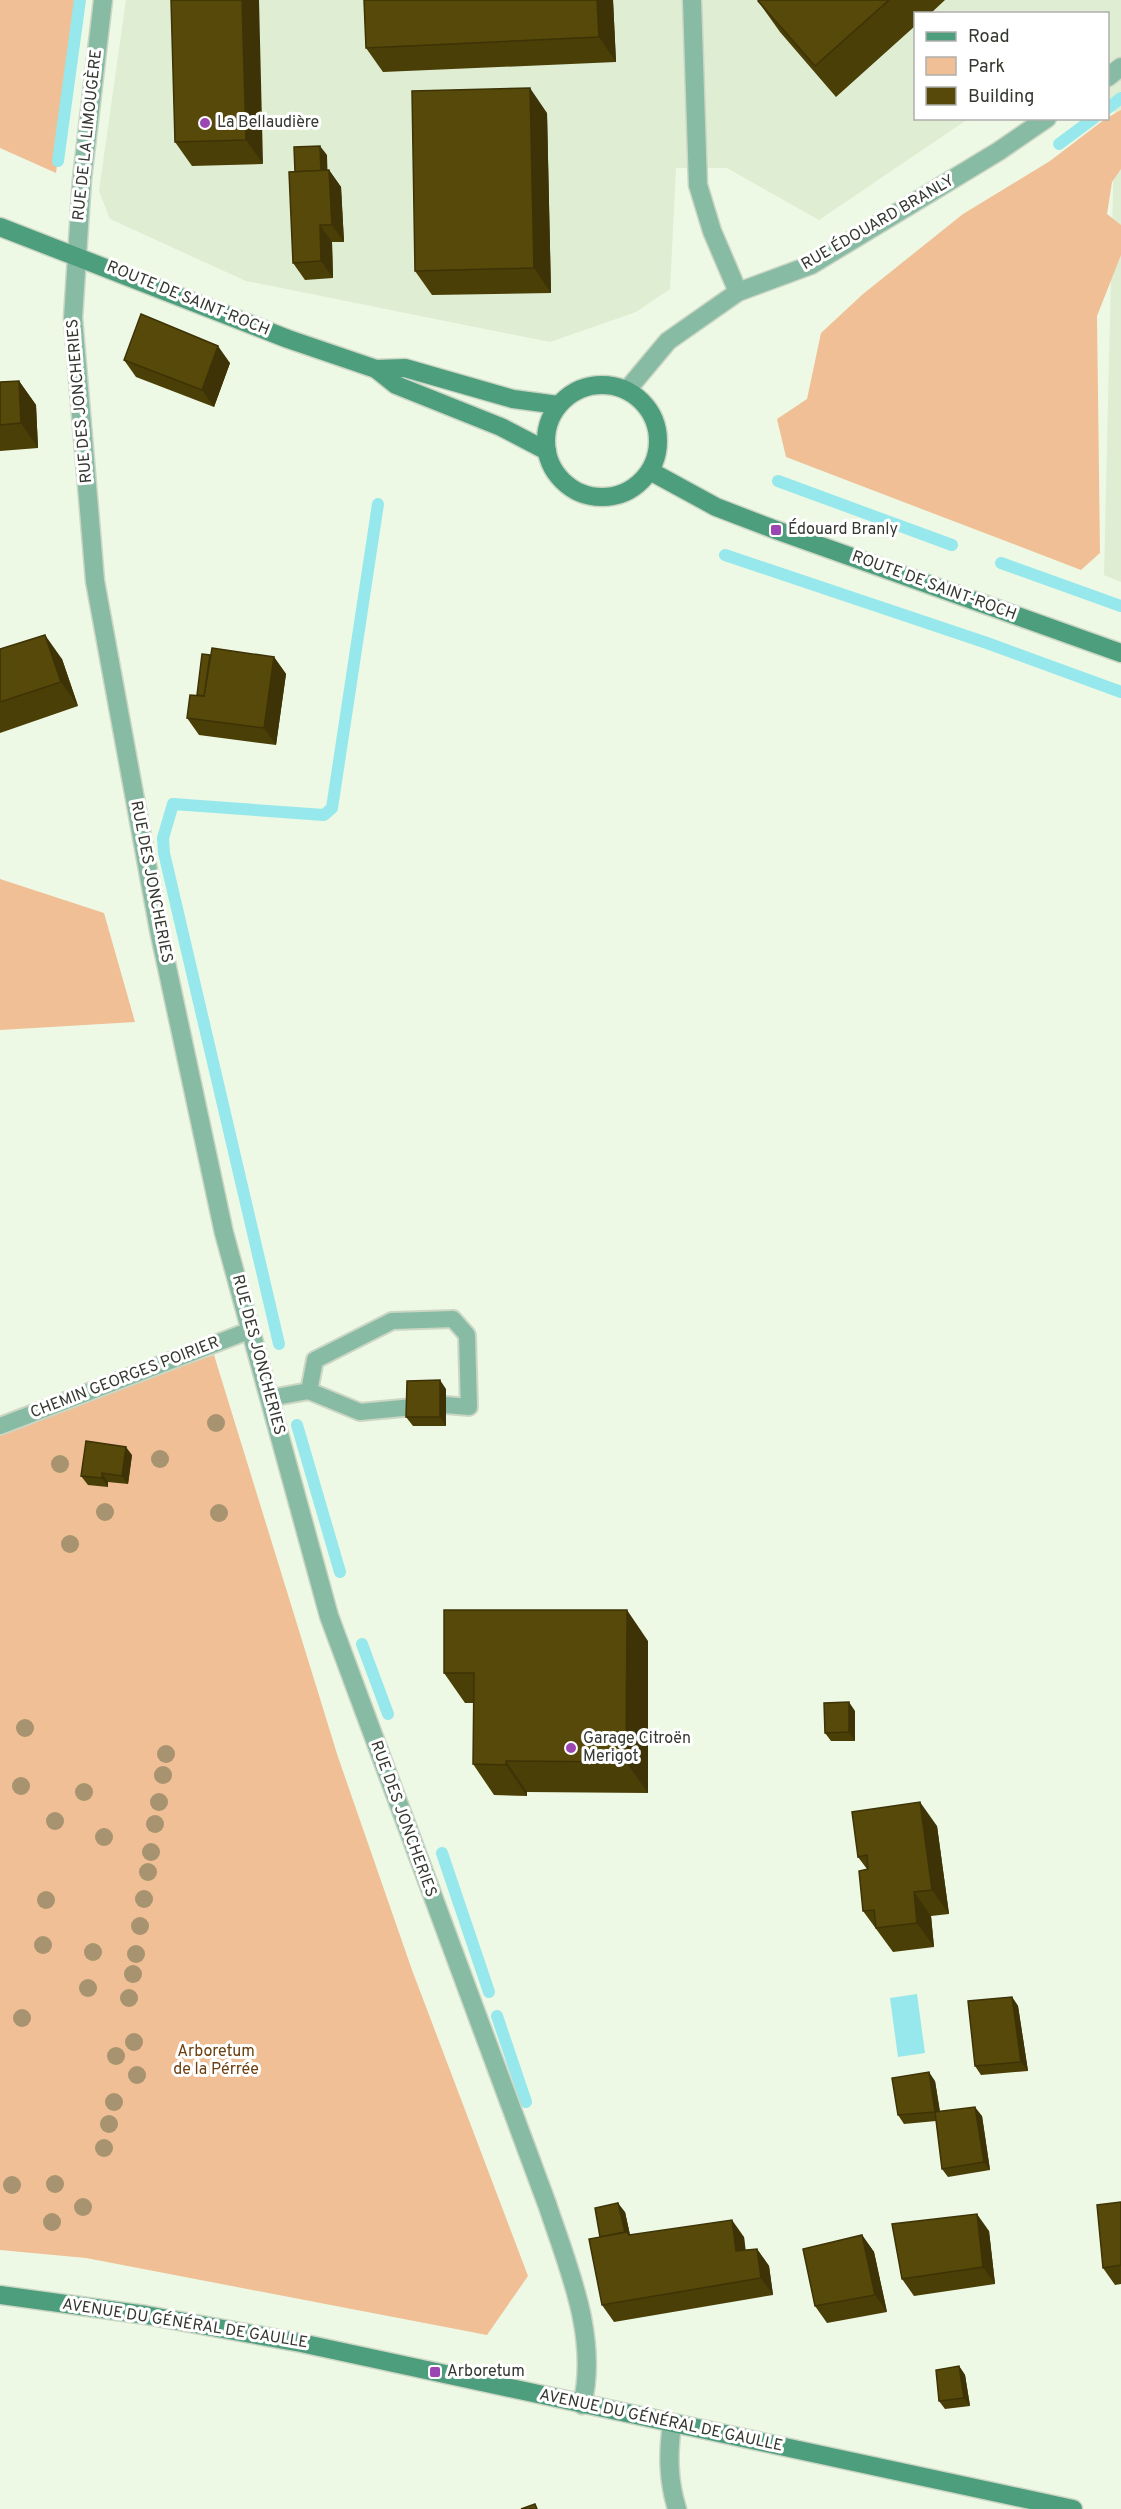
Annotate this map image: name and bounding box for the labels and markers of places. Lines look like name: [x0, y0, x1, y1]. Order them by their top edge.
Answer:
place label: La Bellaudière: [217, 113, 319, 133]
marker: La Bellaudière: [198, 116, 212, 130]
place label: Édouard Branly: [788, 518, 898, 540]
marker: Édouard Branly: [769, 523, 783, 537]
place label: Garage Citroën Merigot: [583, 1729, 691, 1767]
marker: Garage Citroën Merigot: [564, 1741, 578, 1755]
place label: Arboretum: [447, 2362, 525, 2382]
marker: Arboretum: [428, 2365, 442, 2379]

